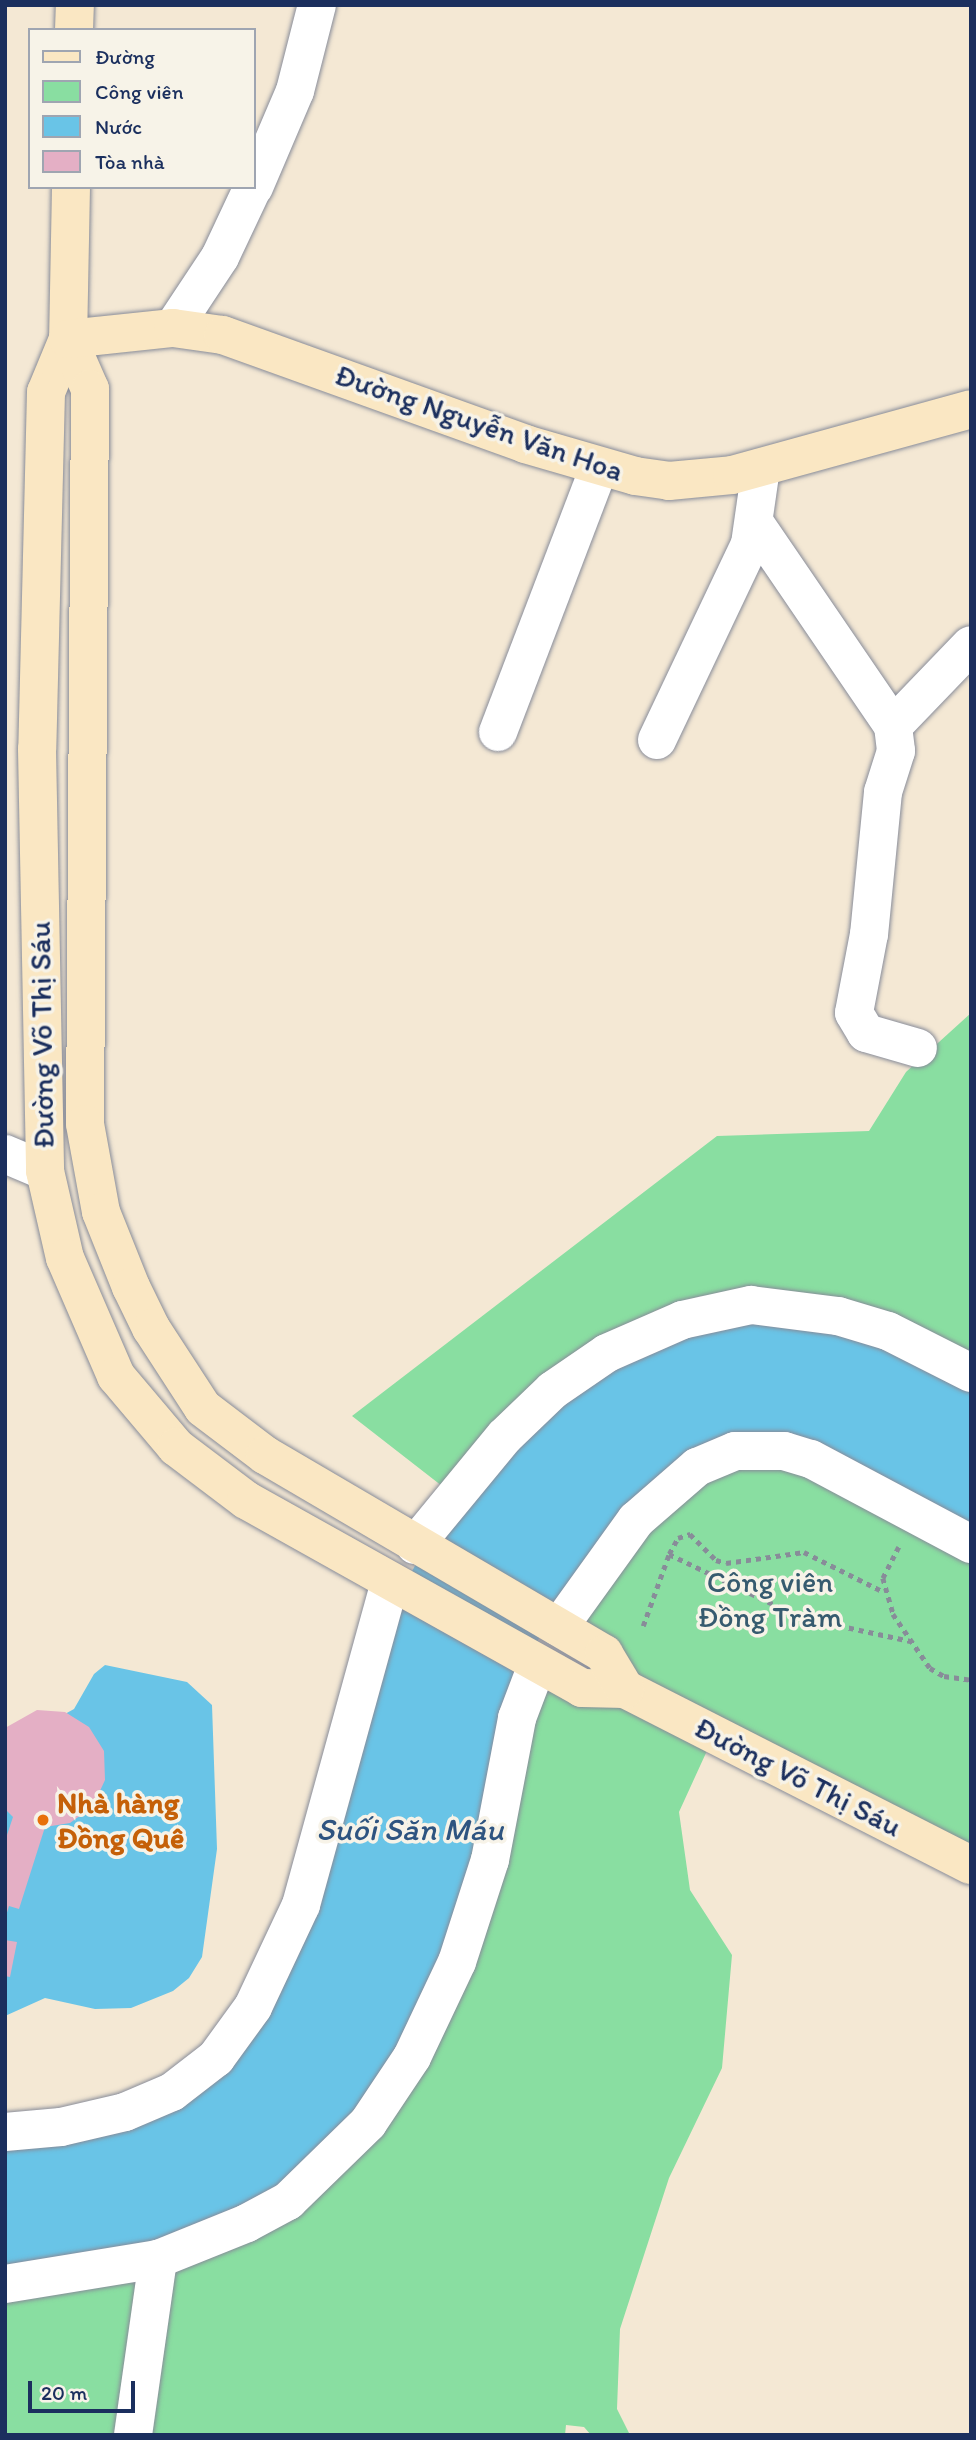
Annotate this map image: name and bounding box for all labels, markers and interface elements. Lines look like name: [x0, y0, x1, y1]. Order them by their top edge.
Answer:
legend: [28, 28, 256, 189]
text: Đường: [95, 44, 155, 69]
text: Công viên: [95, 79, 184, 104]
text: Nước: [95, 114, 142, 139]
text: Tòa nhà: [95, 149, 165, 174]
street label: Đường Nguyễn Văn Hoa: [330, 357, 628, 489]
street label: Đường Võ Thị Sáu: [22, 921, 62, 1149]
park label: Công viên Đồng Tràm: [699, 1564, 841, 1634]
street label: Đường Võ Thị Sáu: [688, 1709, 908, 1845]
place label: Nhà hàng Đồng Quê: [57, 1785, 184, 1856]
water label: Suối Săn Máu: [317, 1810, 503, 1848]
marker: Nhà hàng Đồng Quê: [35, 1812, 51, 1828]
scale bar: [32, 2366, 138, 2410]
text: 20 m: [41, 2380, 87, 2405]

